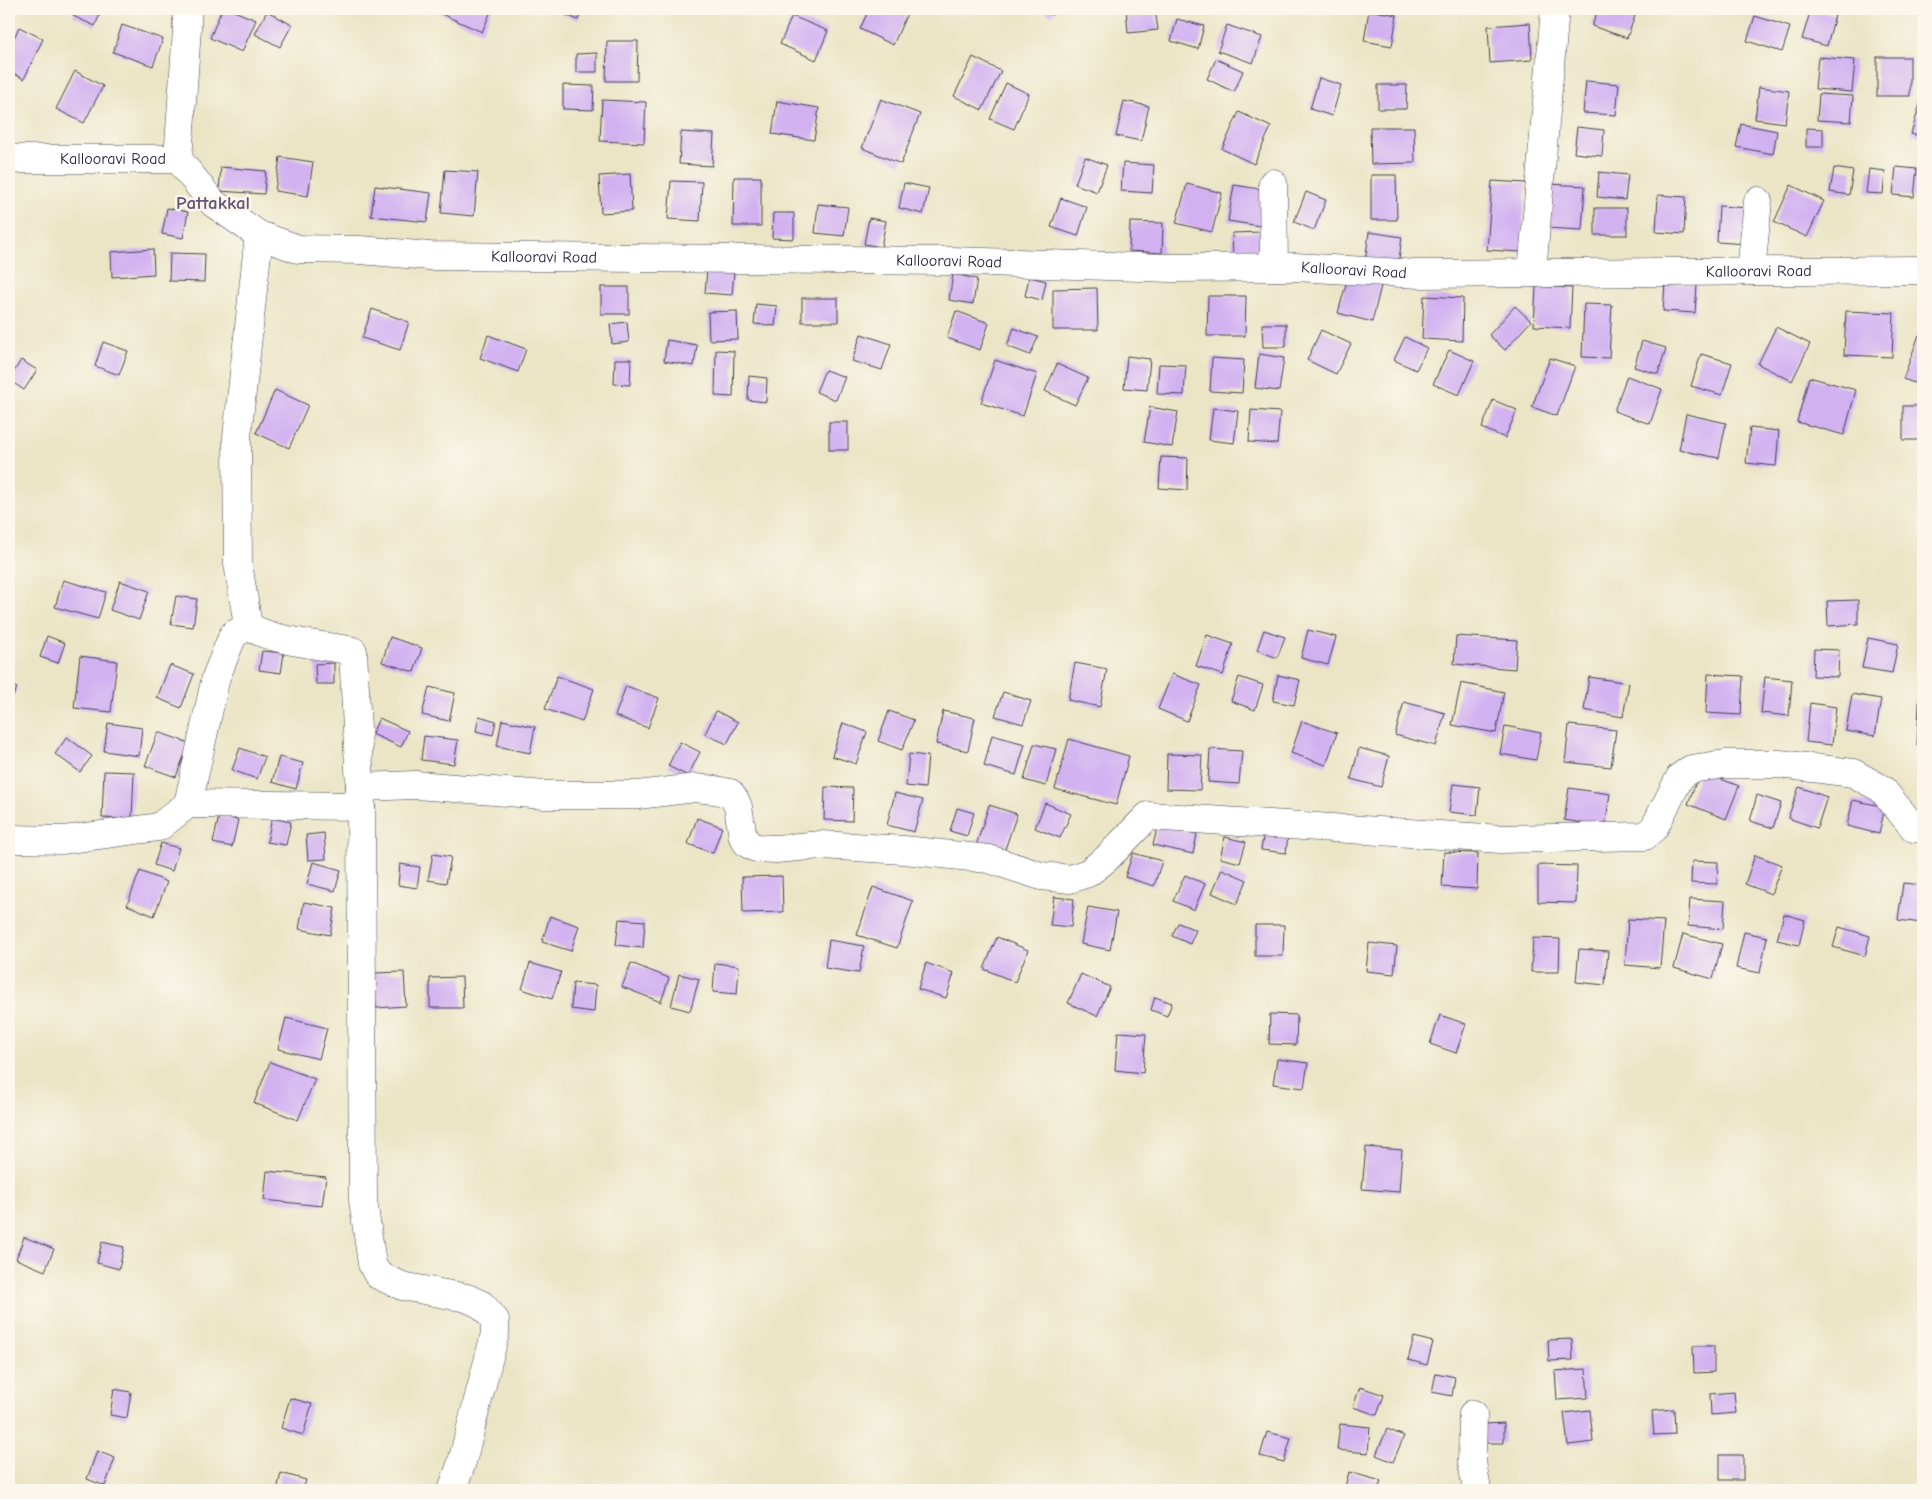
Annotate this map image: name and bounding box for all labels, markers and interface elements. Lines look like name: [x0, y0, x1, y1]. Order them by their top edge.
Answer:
street label: Kallooravi Road: [60, 150, 166, 168]
district label: Pattakkal: [176, 192, 250, 214]
street label: Kallooravi Road: [491, 248, 597, 267]
street label: Kallooravi Road: [896, 251, 1002, 272]
street label: Kallooravi Road: [1300, 258, 1407, 282]
street label: Kallooravi Road: [1706, 262, 1812, 281]

